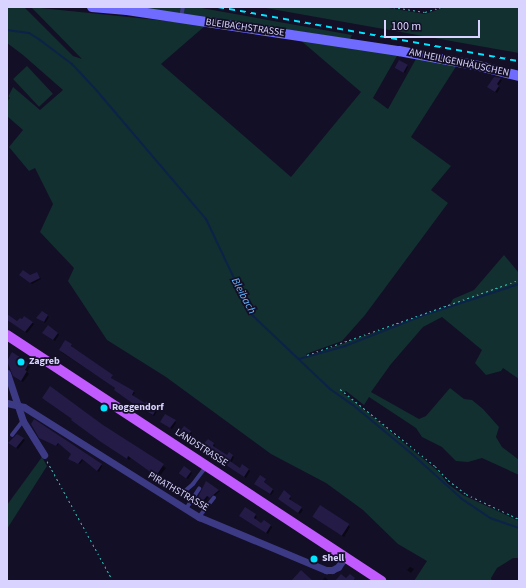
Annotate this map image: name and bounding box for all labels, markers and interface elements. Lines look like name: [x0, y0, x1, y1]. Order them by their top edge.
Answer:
scale bar: [386, 12, 482, 38]
street label: BLEIBACHSTRASSE: [205, 17, 285, 39]
text: 100 m: [391, 18, 421, 35]
street label: AM HEILIGENHÄUSCHEN: [408, 47, 510, 79]
water label: Bleibach: [228, 276, 258, 316]
place label: Zagreb: [29, 356, 60, 368]
marker: Zagreb: [16, 357, 26, 367]
place label: Roggendorf: [112, 402, 164, 414]
marker: Roggendorf: [99, 403, 109, 413]
street label: LANDSTRASSE: [172, 427, 230, 469]
street label: PIRATHSTRASSE: [146, 470, 210, 514]
place label: Shell: [322, 553, 344, 565]
marker: Shell: [309, 554, 319, 564]

